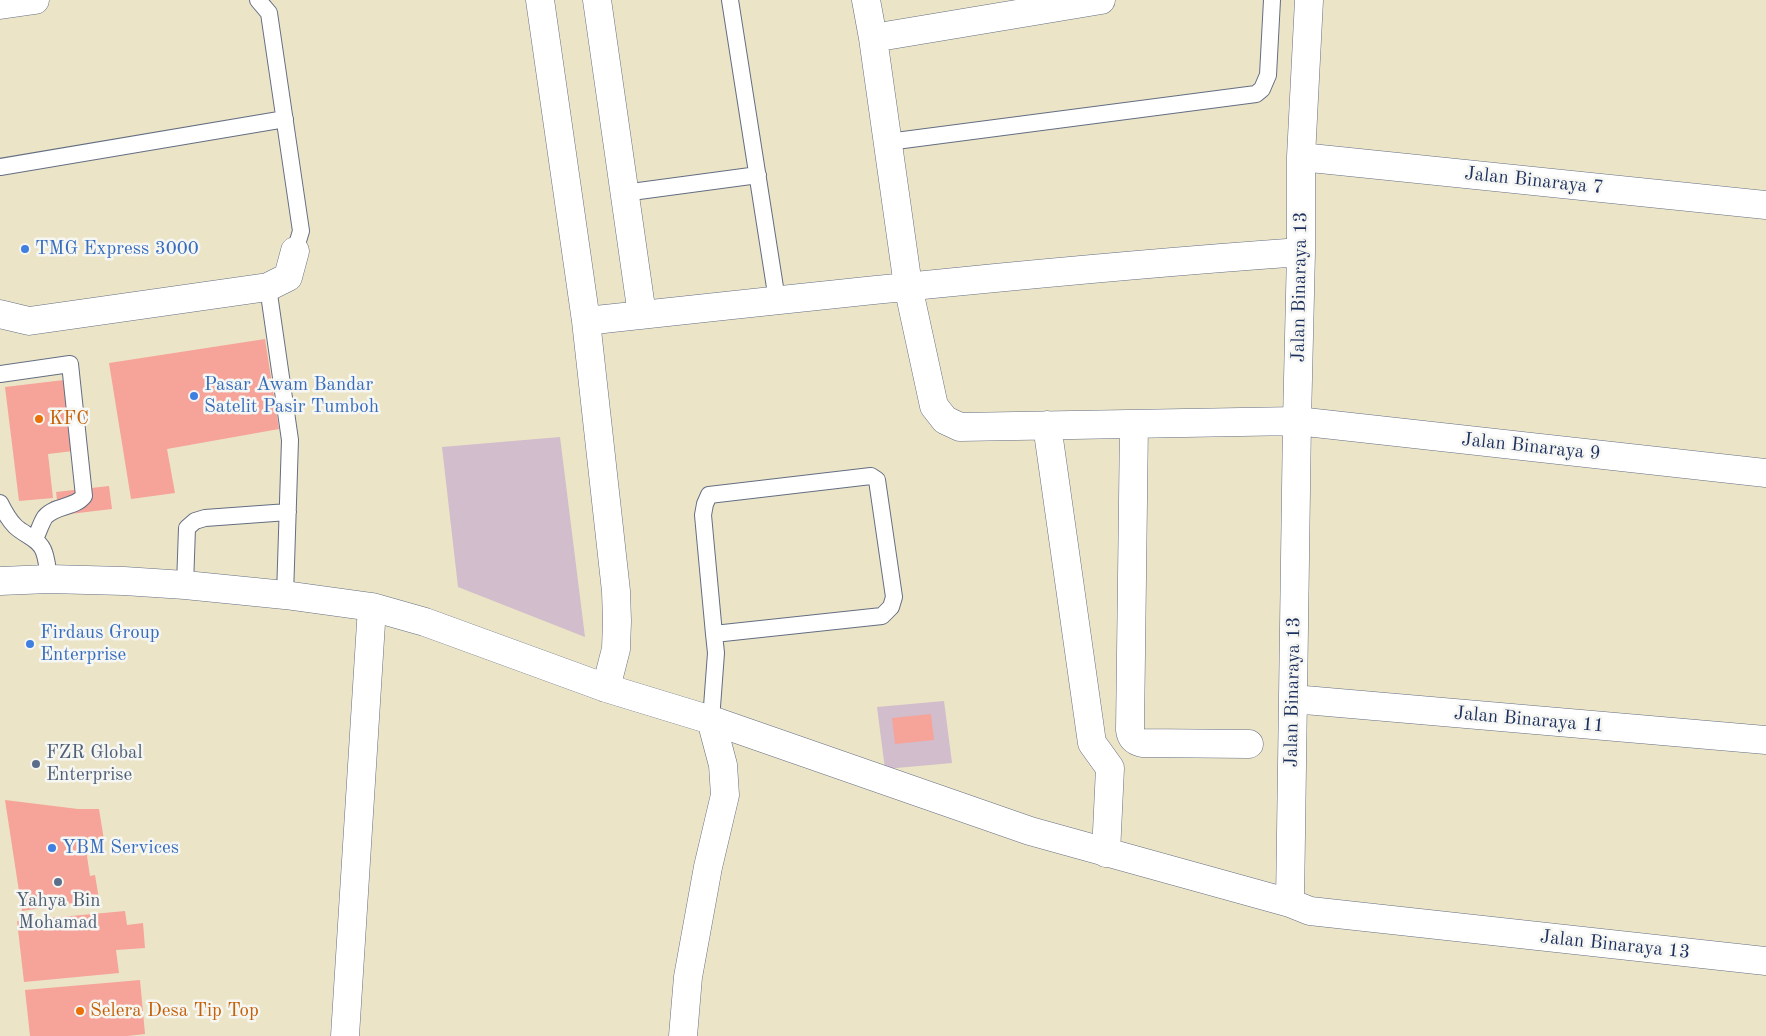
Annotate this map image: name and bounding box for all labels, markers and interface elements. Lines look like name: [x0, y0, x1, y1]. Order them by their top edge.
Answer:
street label: Jalan Binaraya 7: [1463, 162, 1605, 200]
street label: Jalan Binaraya 13: [1287, 211, 1313, 363]
place label: TMG Express 3000: [35, 238, 199, 260]
marker: TMG Express 3000: [19, 243, 31, 255]
place label: Pasar Awam Bandar Satelit Pasir Tumboh: [204, 374, 379, 418]
marker: Pasar Awam Bandar Satelit Pasir Tumboh: [188, 390, 200, 402]
place label: KFC: [49, 408, 89, 430]
marker: KFC: [33, 413, 45, 425]
street label: Jalan Binaraya 9: [1460, 428, 1602, 466]
street label: Jalan Binaraya 13: [1280, 616, 1306, 768]
place label: Firdaus Group Enterprise: [40, 622, 160, 666]
marker: Firdaus Group Enterprise: [24, 638, 36, 650]
street label: Jalan Binaraya 11: [1453, 702, 1605, 738]
place label: FZR Global Enterprise: [46, 742, 143, 786]
marker: FZR Global Enterprise: [30, 758, 42, 770]
place label: YBM Services: [62, 837, 179, 859]
marker: YBM Services: [46, 842, 58, 854]
marker: Yahya Bin Mohamad: [52, 876, 64, 888]
place label: Yahya Bin Mohamad: [15, 890, 101, 934]
street label: Jalan Binaraya 13: [1539, 926, 1691, 964]
place label: Selera Desa Tip Top: [90, 1000, 259, 1022]
marker: Selera Desa Tip Top: [74, 1005, 86, 1017]

